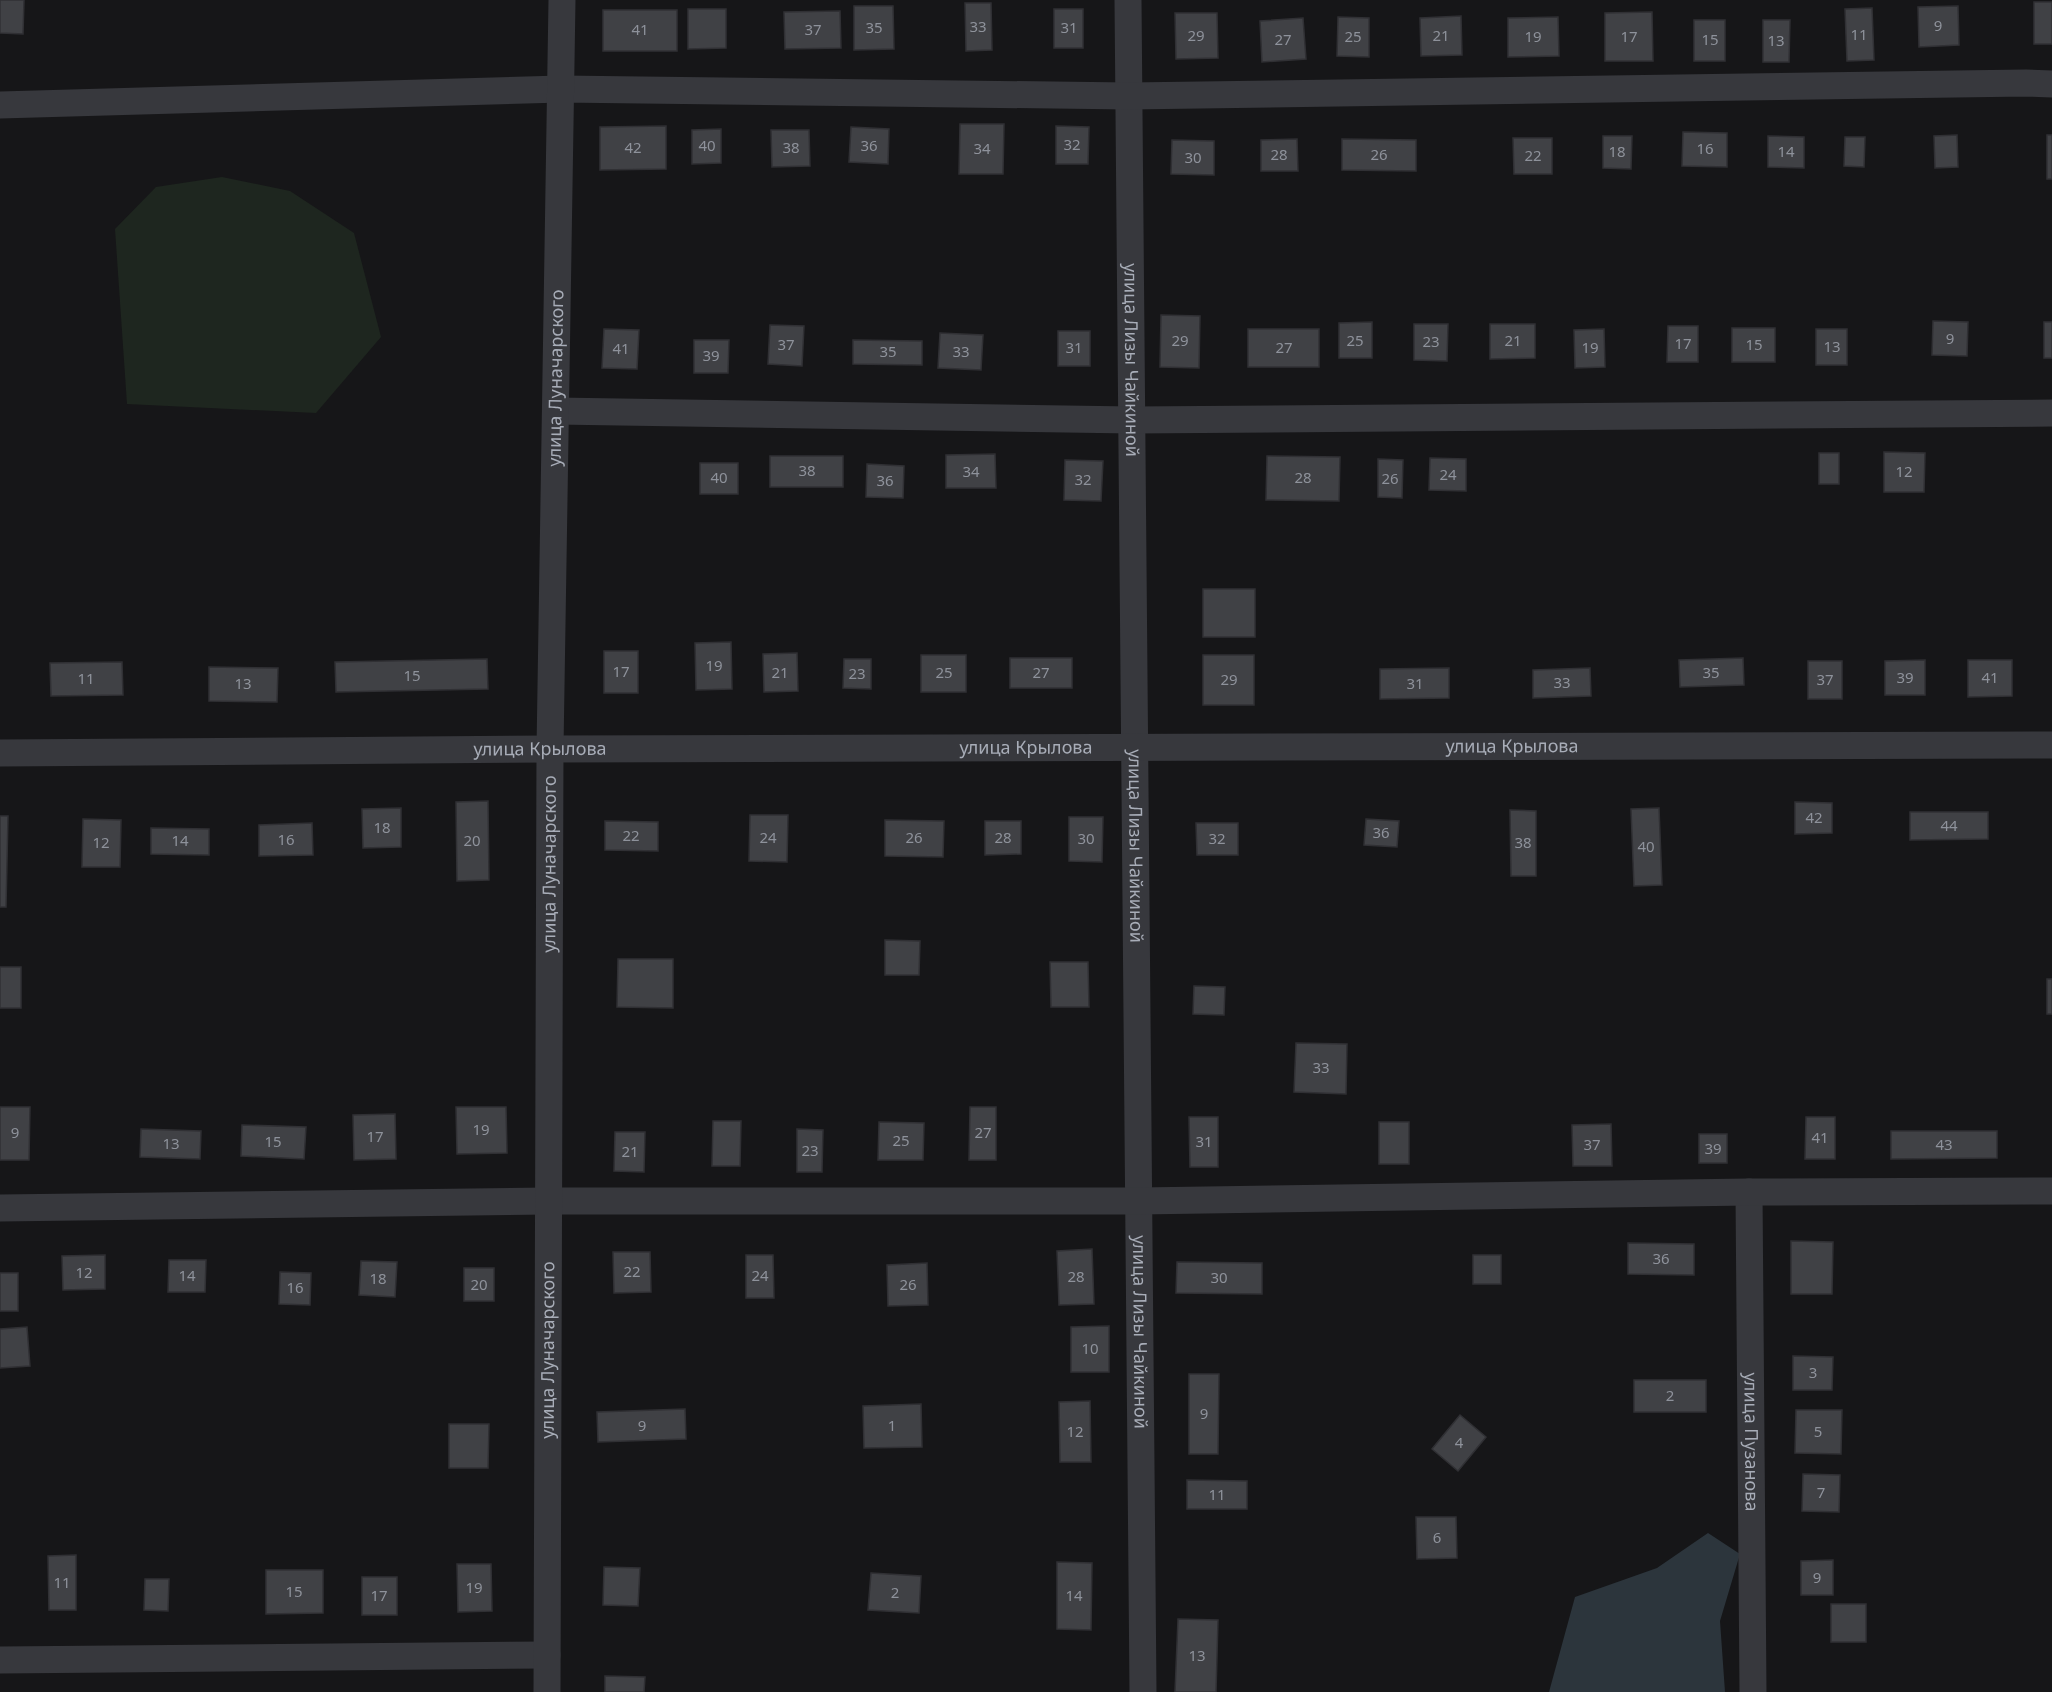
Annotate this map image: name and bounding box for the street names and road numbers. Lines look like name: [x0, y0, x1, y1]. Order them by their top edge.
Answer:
street label: улица Лизы Чайкиной: [1119, 263, 1145, 457]
street label: улица Луначарского: [542, 289, 568, 467]
street label: улица Крылова: [1445, 733, 1579, 758]
street label: улица Крылова: [959, 735, 1093, 759]
street label: улица Крылова: [473, 736, 607, 761]
street label: улица Лизы Чайкиной: [1124, 749, 1149, 943]
street label: улица Луначарского: [536, 775, 561, 953]
street label: улица Лизы Чайкиной: [1128, 1235, 1154, 1429]
street label: улица Луначарского: [535, 1261, 559, 1439]
street label: улица Пузанова: [1739, 1372, 1765, 1512]

